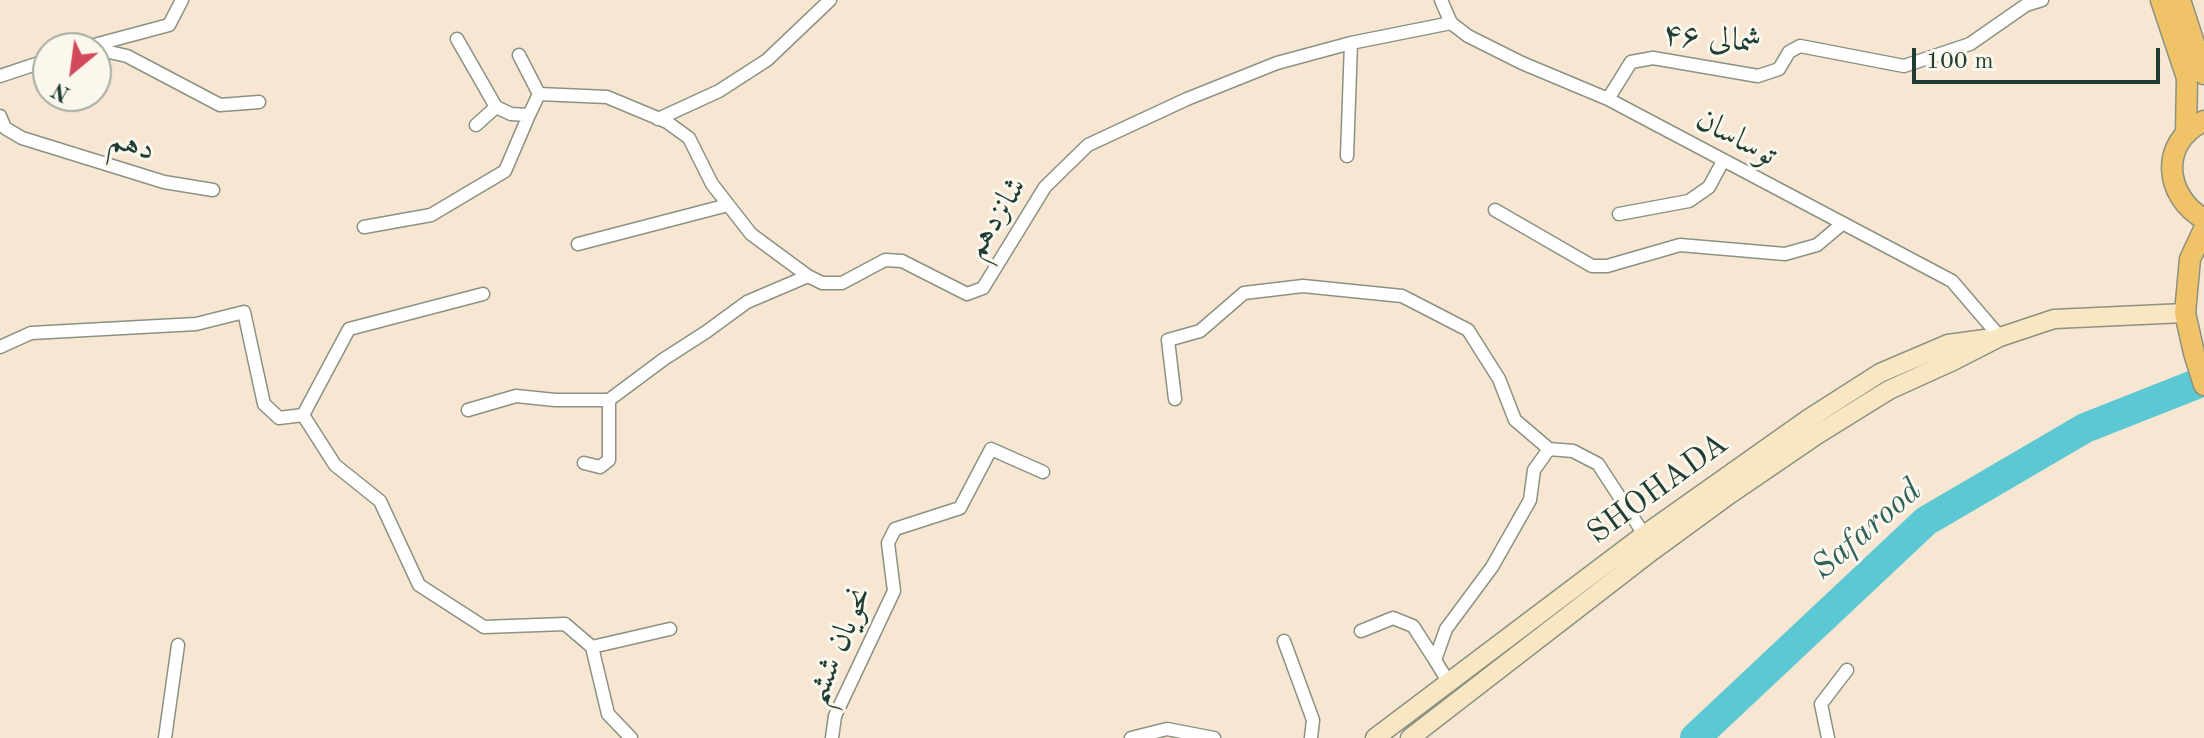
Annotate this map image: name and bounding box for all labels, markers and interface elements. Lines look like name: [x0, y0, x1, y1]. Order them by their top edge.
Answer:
street label: شمالی ۴۶: [1661, 16, 1763, 62]
north arrow: [32, 32, 112, 112]
scale bar: [1916, 32, 2164, 82]
text: 100 m: [1926, 50, 1994, 74]
text: N: [49, 78, 74, 105]
street label: توساسان: [1689, 101, 1783, 175]
street label: دهم: [105, 120, 159, 170]
street label: شانزدهم: [956, 170, 1036, 266]
street label: SHOHADA: [1580, 425, 1736, 553]
water label: Safarood: [1804, 471, 1930, 589]
street label: نحویان ششم: [797, 581, 881, 711]

